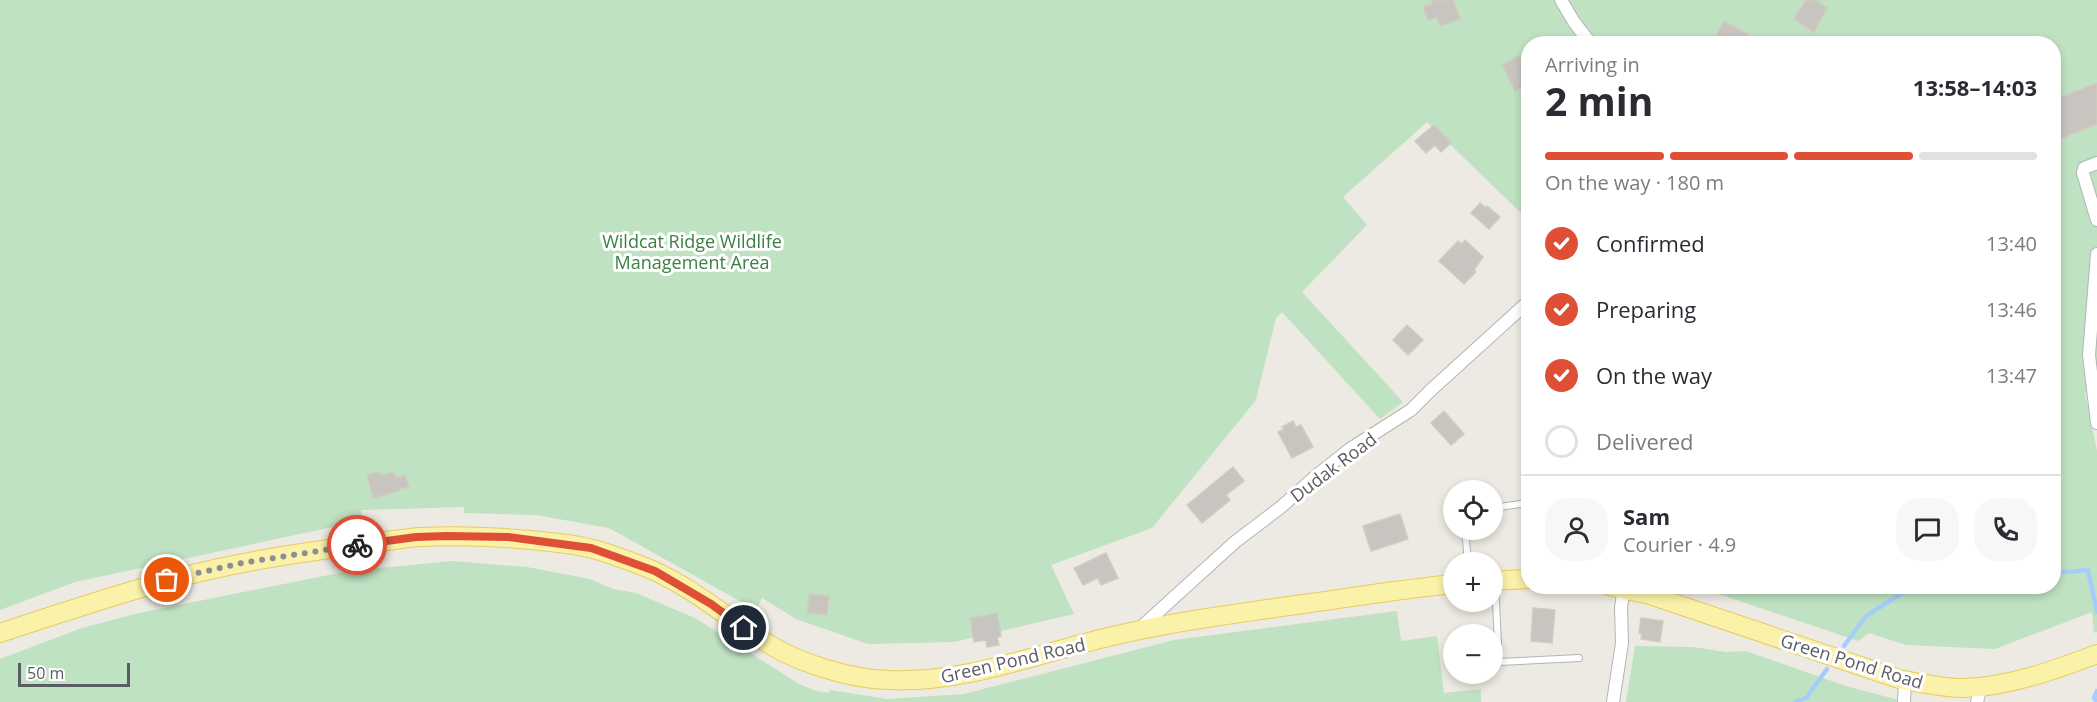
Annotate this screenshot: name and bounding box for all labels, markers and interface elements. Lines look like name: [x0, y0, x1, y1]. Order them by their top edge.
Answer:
text: Arriving in: [1545, 51, 1640, 78]
text: 13:58–14:03: [1913, 72, 2037, 102]
text: 2 min: [1545, 74, 1653, 127]
text: On the way · 180 m: [1545, 169, 1724, 196]
icon: check: [1545, 227, 1578, 260]
text: Confirmed: [1596, 228, 1705, 258]
park label: Wildcat Ridge Wildlife Management Area: [602, 229, 782, 274]
text: 13:40: [1986, 230, 2037, 257]
icon: check: [1545, 293, 1578, 326]
text: Preparing: [1596, 294, 1696, 324]
text: 13:46: [1986, 296, 2037, 323]
icon: check: [1545, 359, 1578, 392]
text: On the way: [1596, 360, 1712, 390]
text: 13:47: [1986, 362, 2037, 389]
text: Delivered: [1596, 426, 1694, 456]
street label: Dudak Road: [1285, 427, 1381, 507]
map controls: [1443, 480, 1503, 684]
button: locate: [1443, 480, 1503, 540]
button: person: [1545, 498, 1608, 561]
button: chat: [1896, 498, 1959, 561]
button: phone: [1974, 498, 2037, 561]
text: Sam: [1623, 501, 1670, 531]
courier: [327, 515, 387, 575]
icon: bike: [341, 529, 374, 562]
text: Courier · 4.9: [1623, 531, 1736, 558]
button: +: [1443, 552, 1503, 612]
pin: [141, 554, 192, 605]
icon: bag: [150, 563, 183, 596]
pin: [718, 602, 769, 653]
icon: home: [727, 611, 760, 644]
button: −: [1443, 624, 1503, 684]
street label: Green Pond Road: [1778, 628, 1926, 694]
street label: Green Pond Road: [938, 632, 1088, 688]
scale bar: [18, 660, 130, 688]
text: 50 m: [27, 662, 64, 684]

